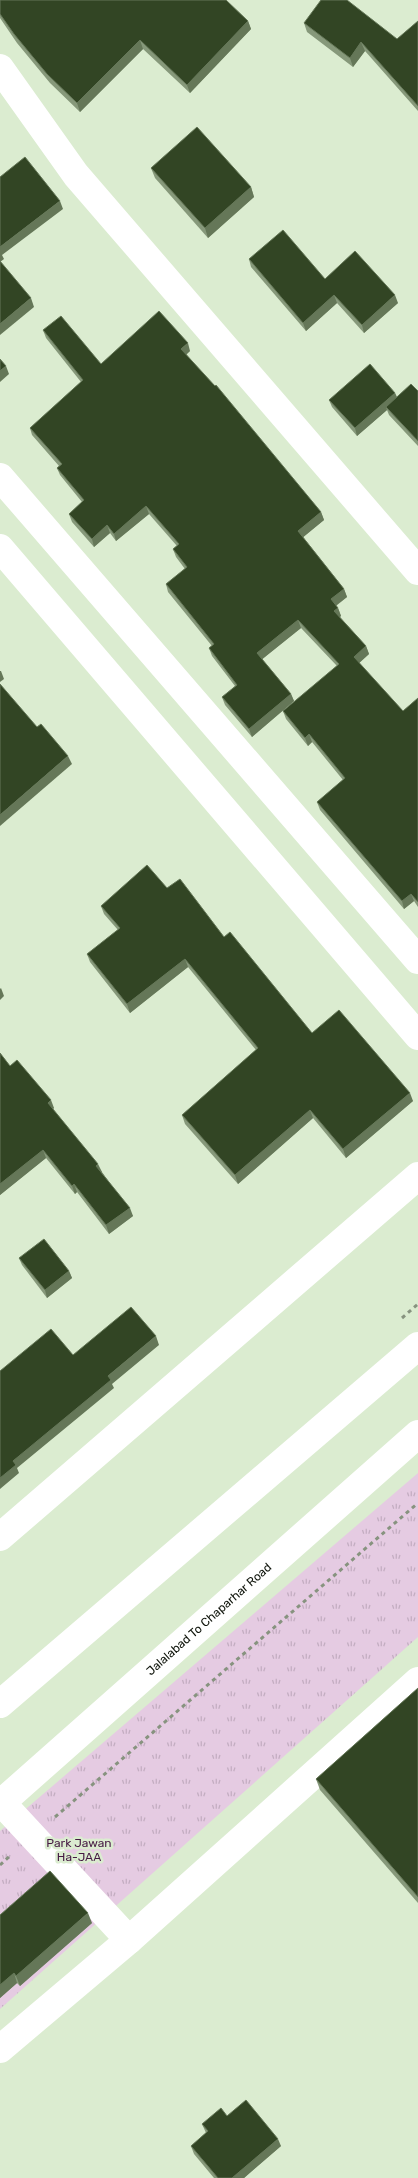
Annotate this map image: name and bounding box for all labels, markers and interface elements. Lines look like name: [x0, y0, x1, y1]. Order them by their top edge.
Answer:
street label: Jalalabad To Chaparhar Road: [143, 1560, 274, 1678]
park label: Park Jawan Ha-JAA: [46, 1836, 112, 1864]

